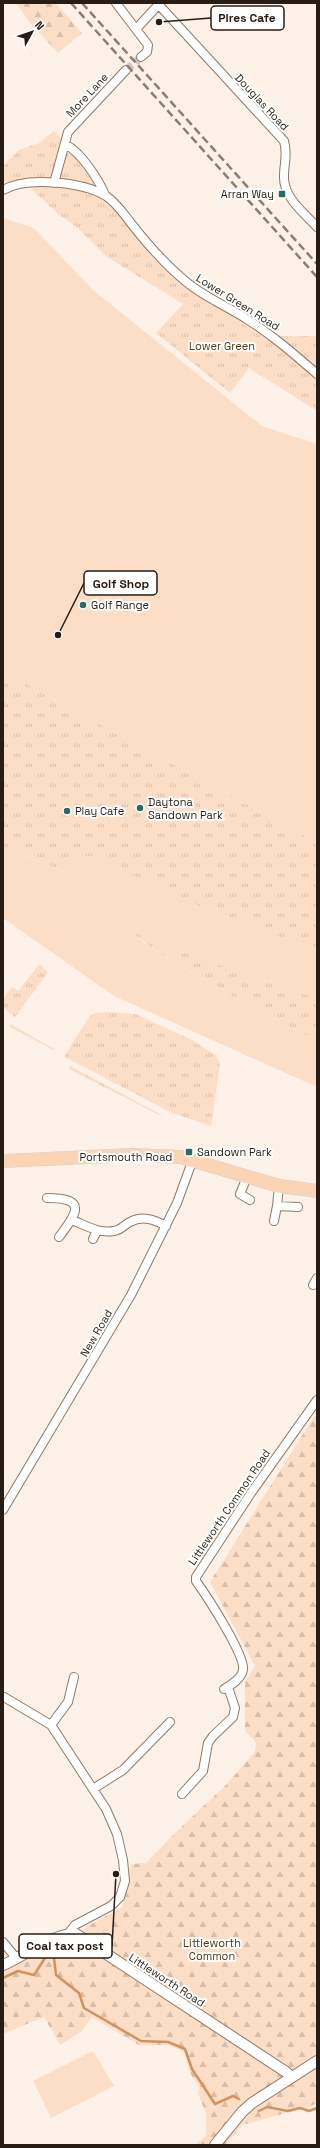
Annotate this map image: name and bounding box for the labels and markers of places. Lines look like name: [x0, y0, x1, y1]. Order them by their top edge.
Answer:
callout: Pires Cafe: [211, 6, 284, 30]
place label: Arran Way: [221, 187, 274, 201]
marker: Arran Way: [277, 189, 287, 199]
callout: Golf Shop: [84, 571, 157, 595]
place label: Golf Range: [91, 598, 149, 612]
marker: Golf Range: [78, 600, 88, 610]
place label: Daytona Sandown Park: [148, 795, 223, 822]
marker: Daytona Sandown Park: [135, 803, 145, 813]
place label: Play Cafe: [75, 804, 124, 818]
marker: Play Cafe: [62, 806, 72, 816]
place label: Sandown Park: [197, 1145, 272, 1159]
marker: Sandown Park: [184, 1147, 194, 1157]
callout: Coal tax post: [19, 1934, 112, 1958]

